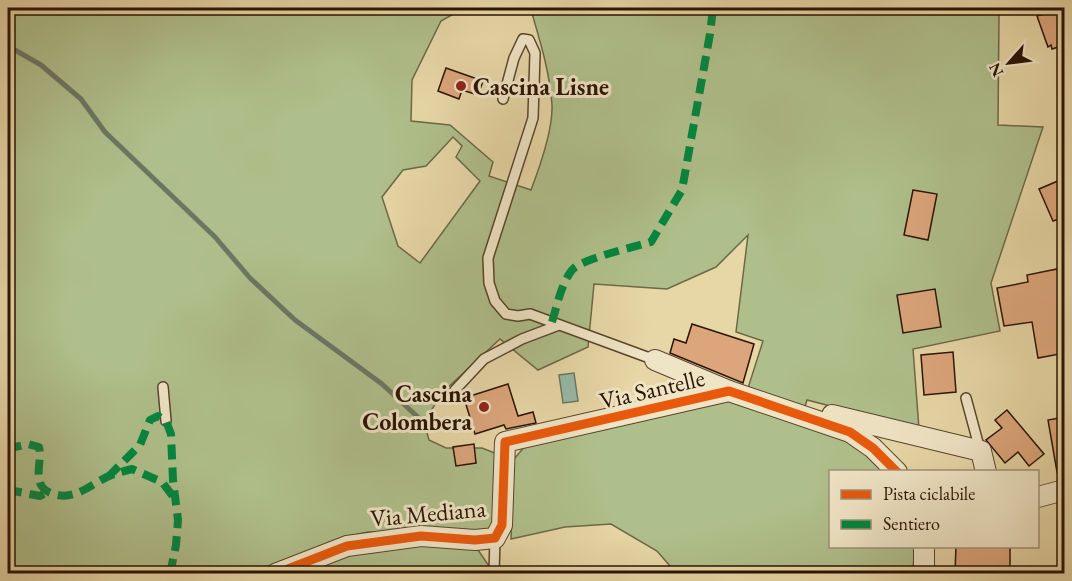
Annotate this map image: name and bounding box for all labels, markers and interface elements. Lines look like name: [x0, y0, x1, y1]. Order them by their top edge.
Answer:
north arrow: [979, 33, 1039, 93]
text: N: [984, 59, 1009, 80]
place label: Cascina Lisne: [473, 71, 609, 102]
marker: Cascina Lisne: [454, 79, 468, 93]
street label: Via Santelle: [596, 362, 708, 416]
place label: Cascina Colombera: [362, 378, 472, 437]
marker: Cascina Colombera: [477, 400, 491, 414]
legend: [829, 470, 1039, 548]
text: Pista ciclabile: [883, 482, 975, 505]
street label: Via Mediana: [369, 492, 488, 533]
text: Sentiero: [883, 512, 940, 535]

